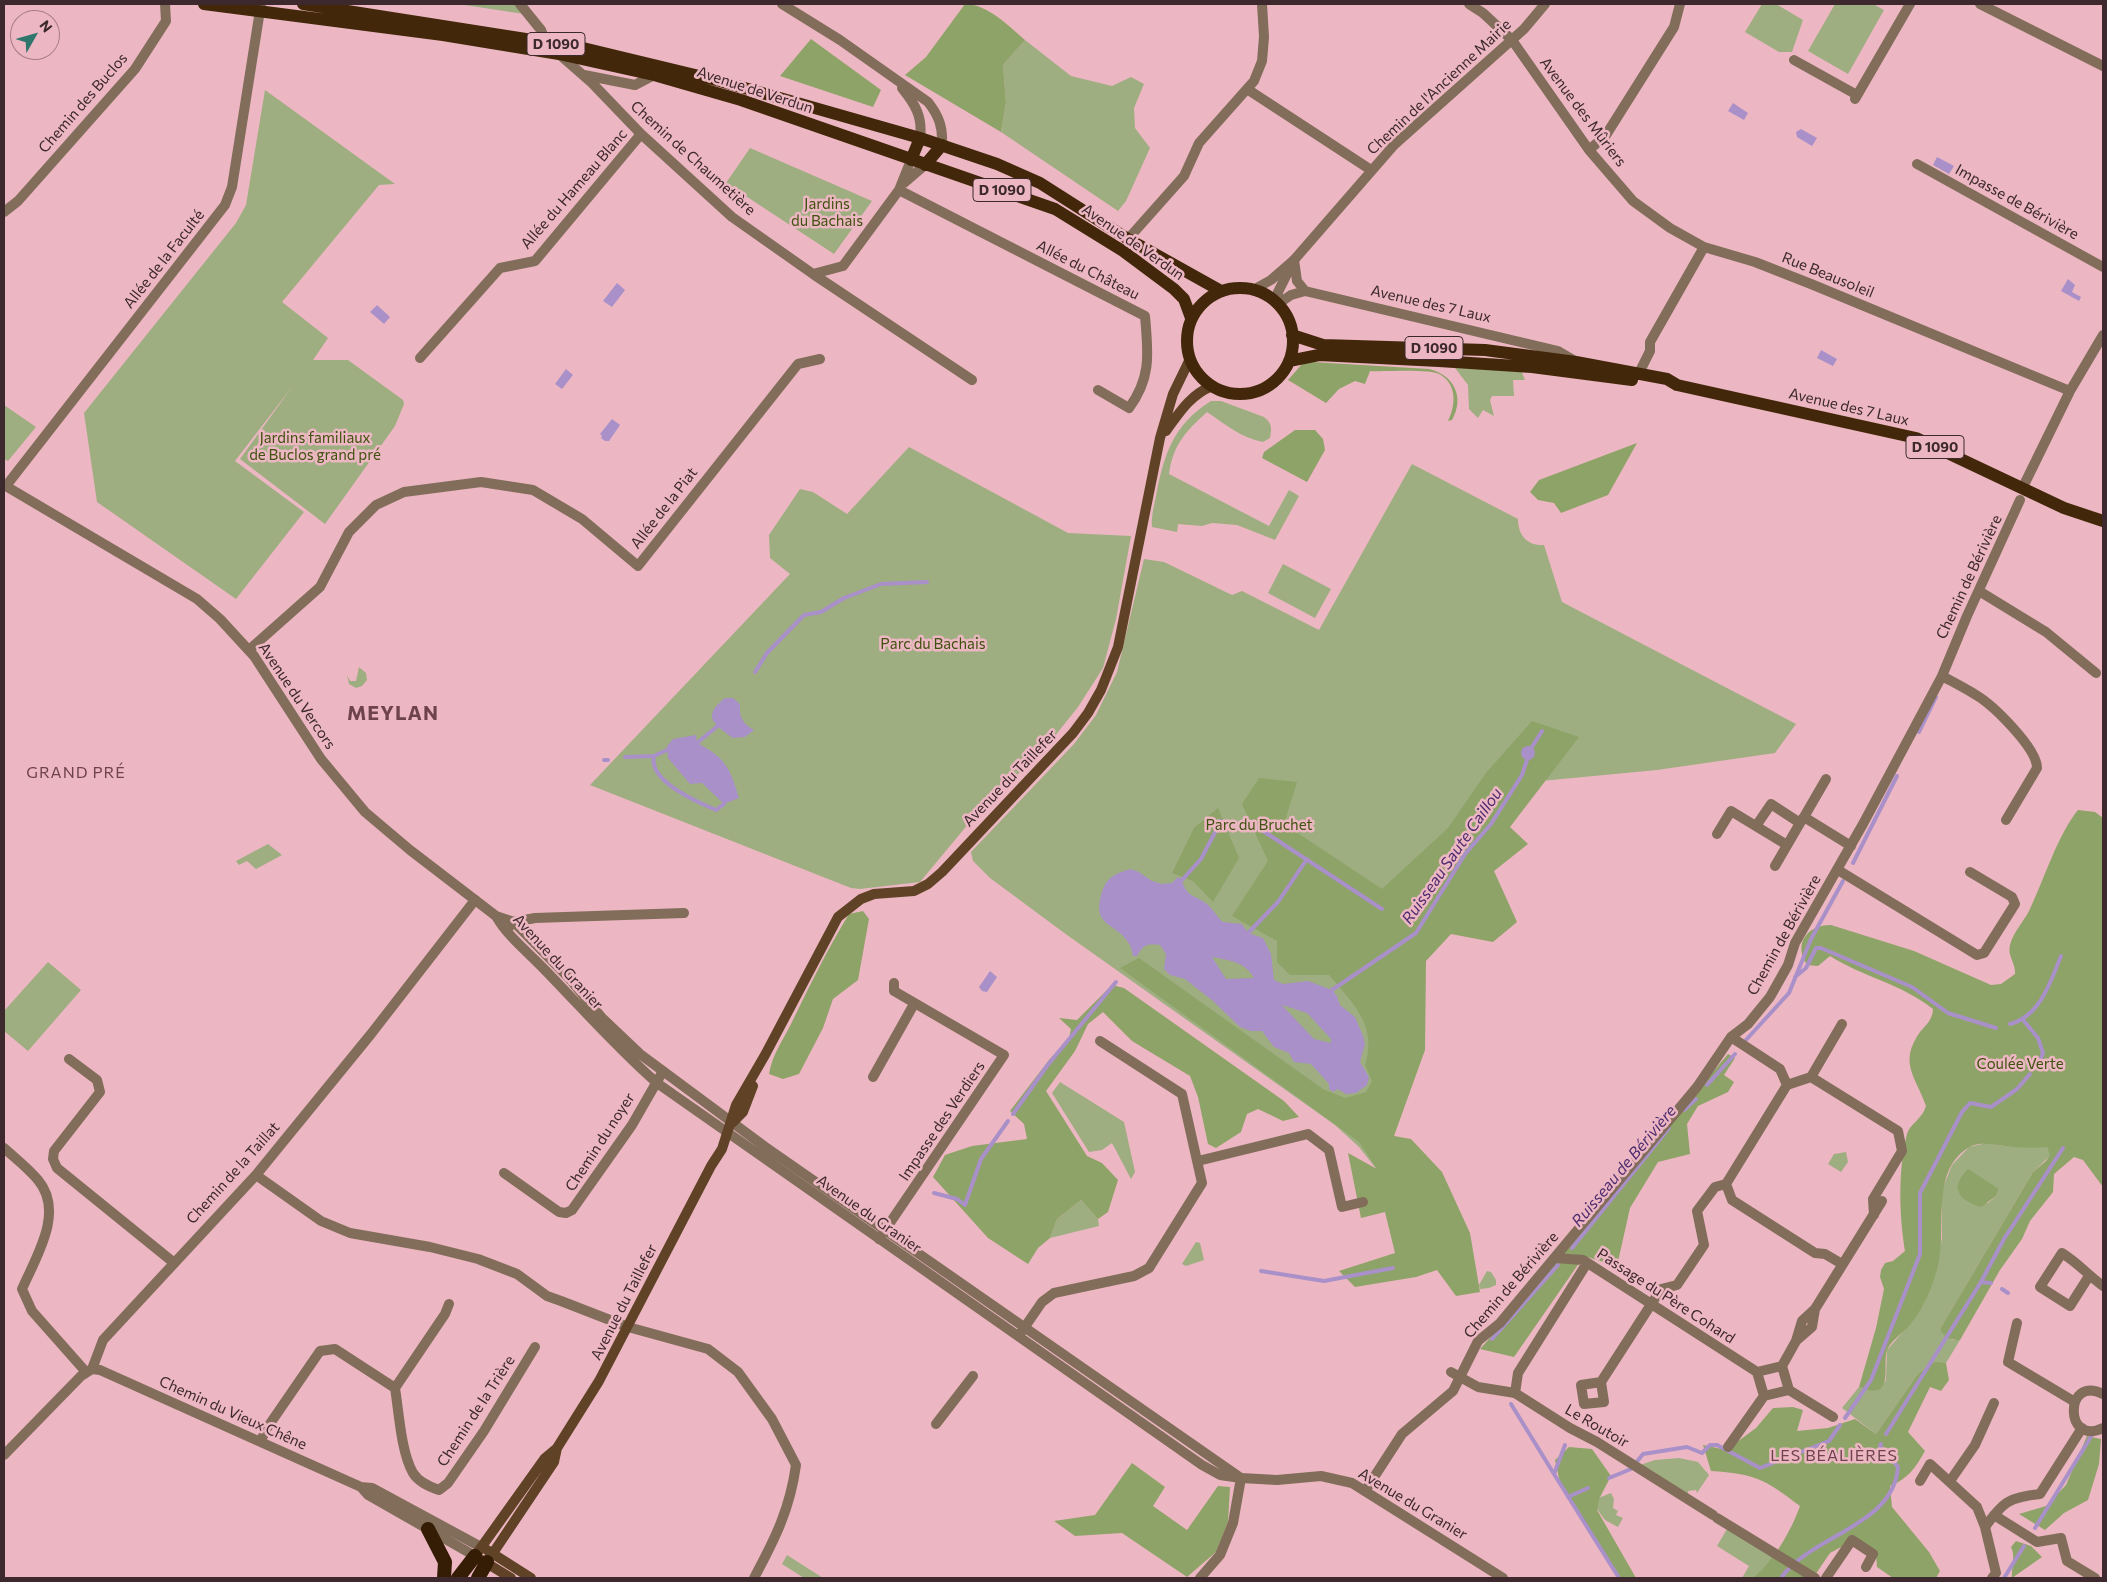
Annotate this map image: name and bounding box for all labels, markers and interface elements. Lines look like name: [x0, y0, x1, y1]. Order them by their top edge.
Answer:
north arrow: [10, 10, 60, 60]
street label: Chemin de l'Ancienne Mairie: [1363, 15, 1515, 159]
text: N: [36, 17, 56, 35]
road number: D 1090: [527, 33, 585, 56]
street label: Chemin des Buclos: [35, 49, 131, 157]
street label: Avenue des Mûriers: [1536, 54, 1630, 170]
street label: Avenue de Verdun: [695, 63, 815, 117]
street label: Chemin de Chaumetière: [627, 97, 759, 219]
street label: Allée du Hameau Blanc: [517, 125, 631, 253]
street label: Impasse de Bérivière: [1952, 161, 2082, 243]
road number: D 1090: [973, 178, 1031, 202]
park label: Jardins du Bachais: [791, 195, 863, 230]
street label: Avenue de Verdun: [1078, 200, 1188, 284]
street label: Allée de la Faculté: [120, 206, 208, 312]
street label: Allée du Château: [1033, 236, 1143, 304]
street label: Rue Beausoleil: [1779, 248, 1877, 302]
street label: Avenue des 7 Laux: [1369, 281, 1493, 327]
road number: D 1090: [1405, 336, 1463, 359]
street label: Avenue des 7 Laux: [1787, 384, 1911, 430]
park label: Jardins familiaux de Buclos grand pré: [249, 429, 381, 464]
road number: D 1090: [1906, 436, 1964, 458]
street label: Allée de la Piat: [627, 464, 701, 552]
street label: Chemin de Bérivière: [1932, 512, 2006, 642]
park label: Parc du Bachais: [880, 635, 986, 653]
street label: Avenue du Vercors: [255, 639, 339, 753]
district label: MEYLAN: [346, 701, 440, 725]
street label: Avenue du Taillefer: [959, 726, 1061, 830]
district label: GRAND PRÉ: [25, 763, 127, 783]
water label: Ruisseau Saute Caillou: [1398, 784, 1506, 928]
park label: Parc du Bruchet: [1205, 816, 1313, 834]
street label: Chemin de Bérivière: [1743, 872, 1825, 998]
street label: Avenue du Granier: [509, 911, 607, 1013]
park label: Coulée Verte: [1976, 1055, 2064, 1073]
street label: Impasse des Verdiers: [895, 1058, 989, 1184]
street label: Chemin du noyer: [561, 1089, 639, 1195]
water label: Ruisseau de Bérivière: [1568, 1101, 1680, 1231]
street label: Chemin de la Taillat: [183, 1118, 283, 1228]
street label: Avenue du Granier: [813, 1171, 925, 1257]
street label: Chemin de Bérivière: [1460, 1228, 1562, 1342]
street label: Avenue du Taillefer: [587, 1241, 661, 1363]
street label: Passage du Père Cohard: [1594, 1245, 1738, 1347]
street label: Chemin de la Trière: [433, 1352, 519, 1470]
street label: Chemin du Vieux Chêne: [156, 1372, 310, 1454]
street label: Le Routoir: [1562, 1400, 1632, 1452]
district label: LES BÉALIÈRES: [1769, 1446, 1899, 1466]
street label: Avenue du Granier: [1355, 1464, 1471, 1544]

